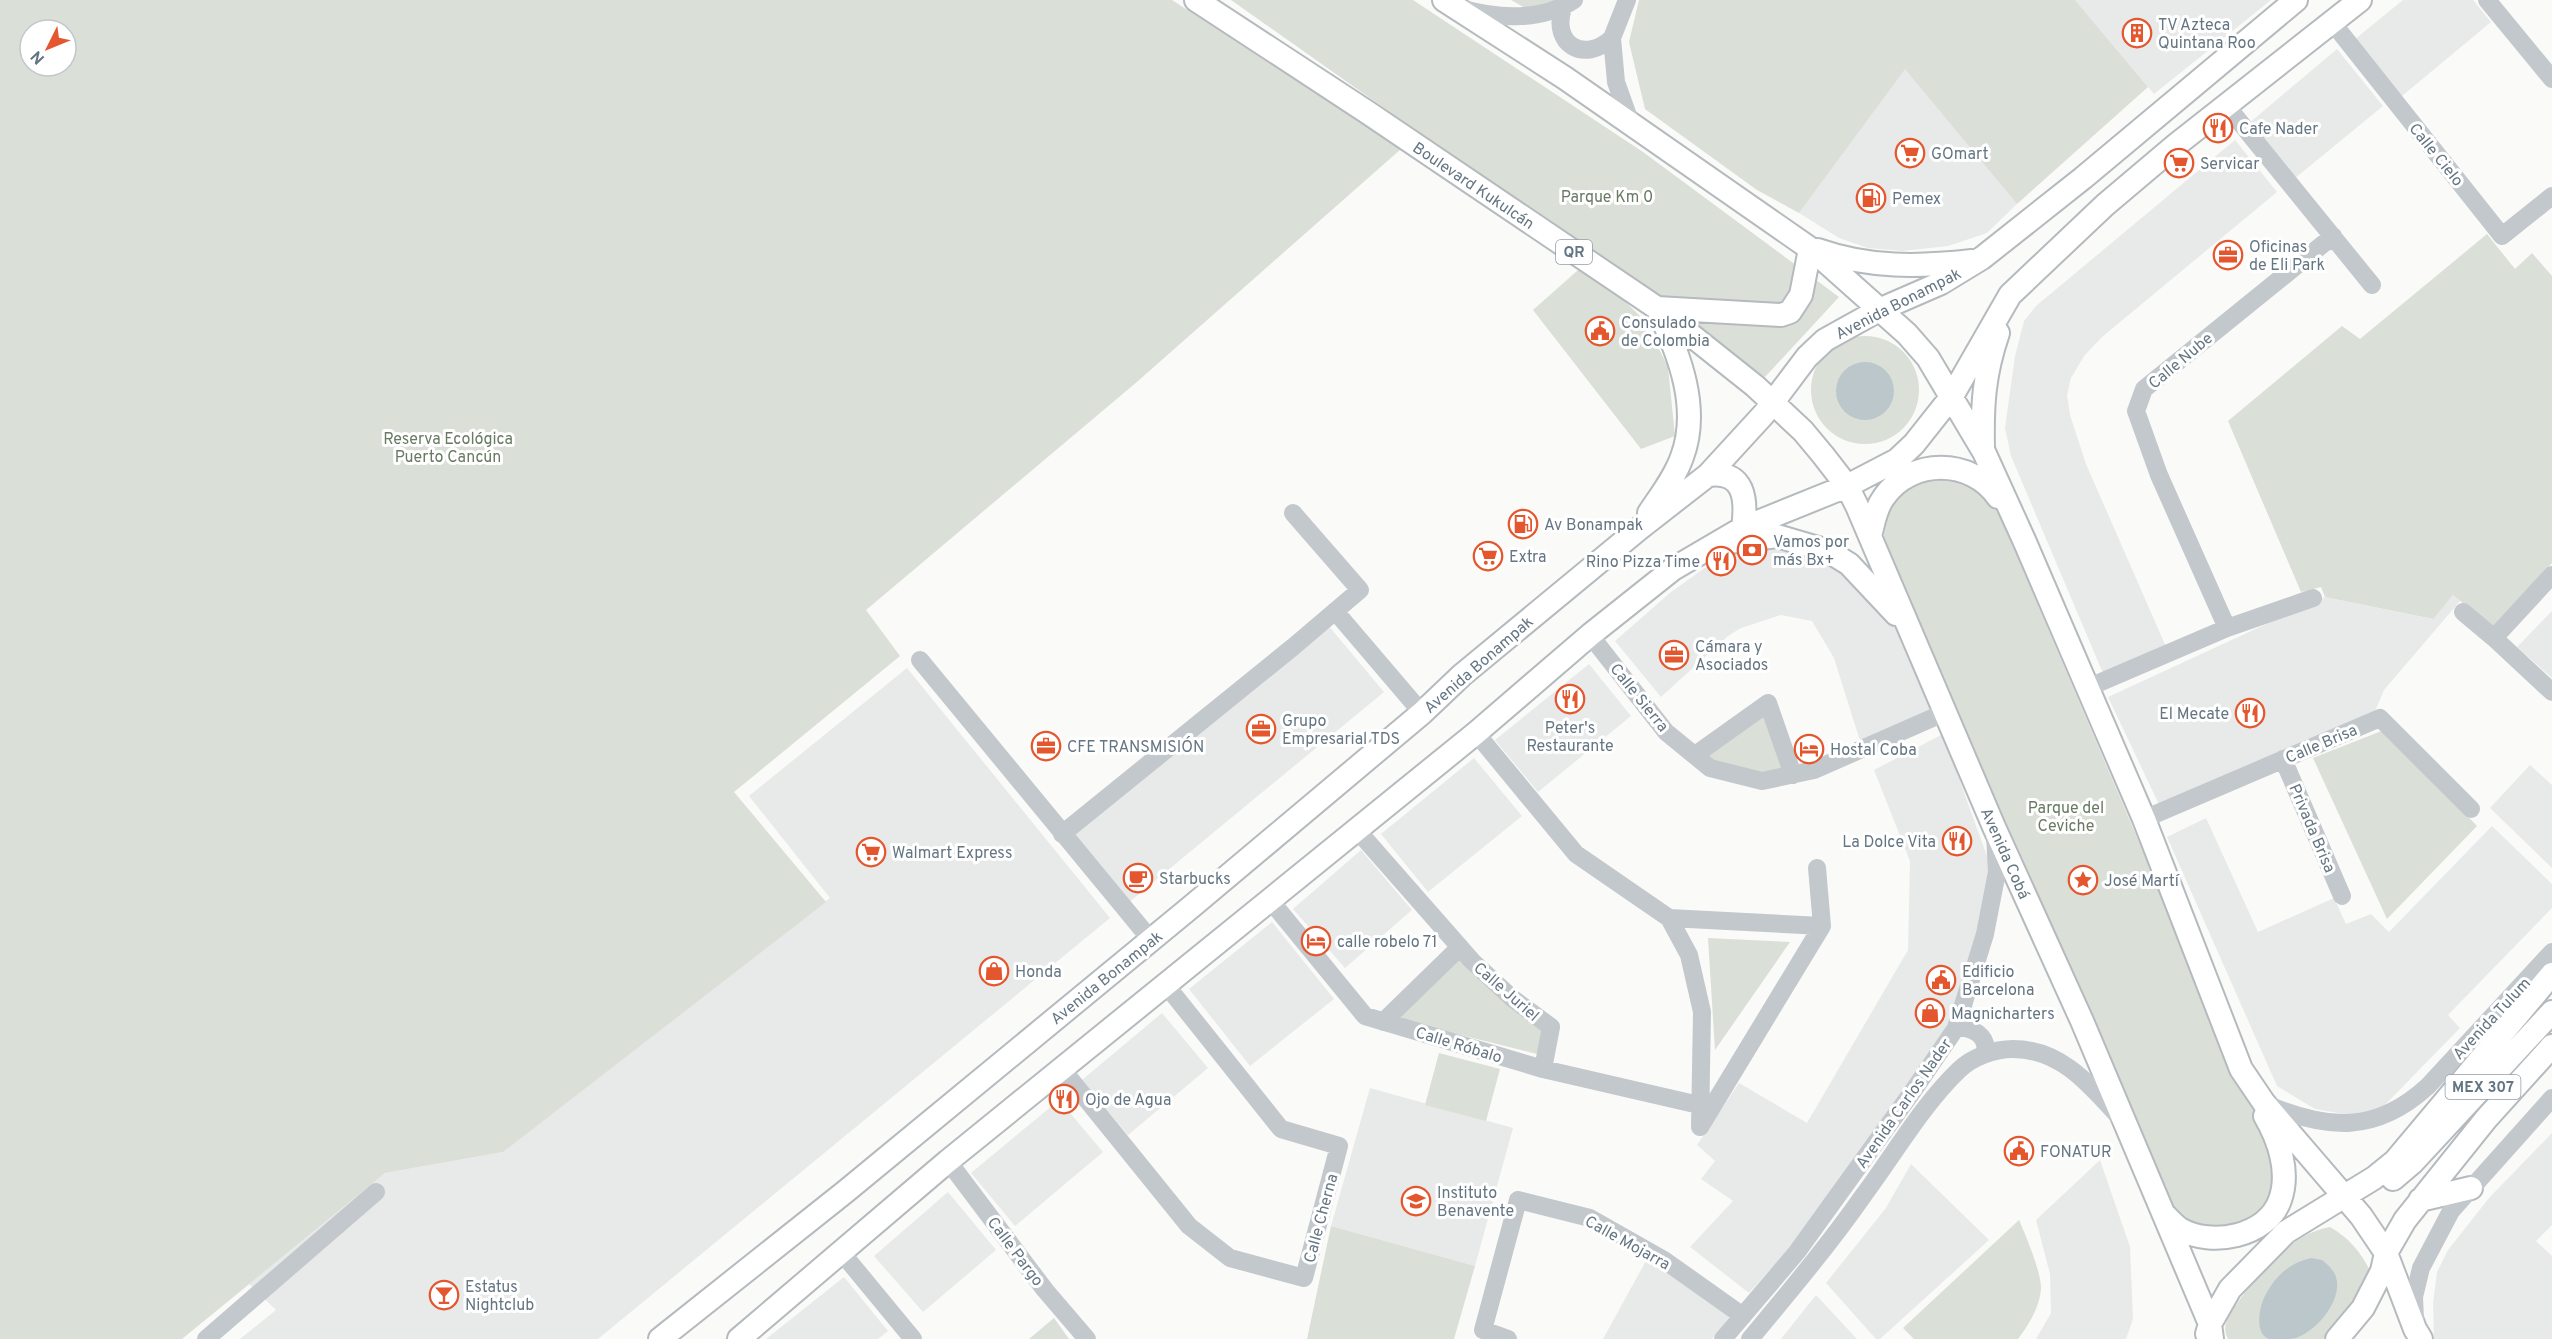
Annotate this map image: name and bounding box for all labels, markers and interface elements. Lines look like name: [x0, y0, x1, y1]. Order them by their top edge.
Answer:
place label: TV Azteca Quintana Roo: [2158, 16, 2256, 54]
building icon: TV Azteca Quintana Roo: [2121, 17, 2153, 49]
north arrow: [18, 18, 78, 78]
text: N: [27, 46, 50, 68]
restaurant icon: Cafe Nader: [2202, 112, 2234, 144]
place label: Cafe Nader: [2239, 120, 2319, 140]
street label: Calle Cielo: [2404, 120, 2467, 191]
supermarket icon: GOmart: [1894, 137, 1926, 169]
street label: Boulevard Kukulcán: [1408, 139, 1538, 235]
place label: GOmart: [1931, 145, 1989, 165]
supermarket icon: Servicar: [2163, 147, 2195, 179]
place label: Servicar: [2200, 155, 2259, 175]
fuel station icon: Pemex: [1855, 182, 1887, 214]
park label: Parque Km 0: [1561, 188, 1653, 208]
place label: Pemex: [1892, 190, 1941, 210]
place label: Oficinas de Eli Park: [2249, 238, 2325, 276]
office icon: Oficinas de Eli Park: [2212, 239, 2244, 271]
road number: QR: [1556, 240, 1592, 264]
street label: Avenida Bonampak: [1833, 264, 1965, 345]
place label: Consulado de Colombia: [1621, 314, 1710, 352]
public building icon: Consulado de Colombia: [1584, 315, 1616, 347]
street label: Calle Nube: [2145, 329, 2217, 394]
park label: Reserva Ecológica Puerto Cancún: [383, 430, 513, 468]
fuel station icon: Av Bonampak: [1507, 508, 1539, 540]
place label: Av Bonampak: [1544, 516, 1643, 536]
place label: Vamos por más Bx+: [1773, 533, 1849, 571]
bank icon: Vamos por más Bx+: [1736, 534, 1768, 566]
supermarket icon: Extra: [1472, 540, 1504, 572]
restaurant icon: Rino Pizza Time: [1705, 545, 1737, 577]
place label: Extra: [1509, 548, 1546, 568]
place label: Rino Pizza Time: [1586, 553, 1700, 573]
street label: Avenida Bonampak: [1421, 613, 1538, 718]
place label: Cámara y Asociados: [1695, 638, 1768, 676]
office icon: Cámara y Asociados: [1658, 639, 1690, 671]
street label: Calle Sierra: [1605, 660, 1672, 737]
restaurant icon: Peter's Restaurante: [1554, 683, 1586, 715]
restaurant icon: El Mecate: [2234, 697, 2266, 729]
place label: El Mecate: [2159, 705, 2229, 725]
place label: Grupo Empresarial TDS: [1282, 712, 1400, 750]
office icon: Grupo Empresarial TDS: [1245, 713, 1277, 745]
place label: Peter's Restaurante: [1526, 719, 1614, 757]
street label: Calle Brisa: [2283, 721, 2361, 769]
office icon: CFE TRANSMISIÓN: [1030, 730, 1062, 762]
hotel icon: Hostal Coba: [1793, 733, 1825, 765]
place label: CFE TRANSMISIÓN: [1067, 736, 1204, 758]
place label: Hostal Coba: [1830, 741, 1917, 761]
street label: Privada Brisa: [2283, 781, 2339, 876]
park label: Parque del Ceviche: [2028, 799, 2104, 837]
street label: Avenida Cobá: [1975, 805, 2033, 903]
restaurant icon: La Dolce Vita: [1941, 825, 1973, 857]
place label: La Dolce Vita: [1842, 833, 1936, 853]
supermarket icon: Walmart Express: [855, 836, 887, 868]
place label: Walmart Express: [892, 844, 1012, 864]
cafe icon: Starbucks: [1122, 862, 1154, 894]
place icon: José Martí: [2067, 864, 2099, 896]
place label: Starbucks: [1159, 870, 1231, 890]
place label: José Martí: [2104, 872, 2181, 892]
hotel icon: calle robelo 71: [1300, 925, 1332, 957]
street label: Avenida Bonampak: [1047, 927, 1167, 1030]
place label: calle robelo 71: [1337, 933, 1437, 953]
shop icon: Honda: [978, 955, 1010, 987]
street label: Calle Juriel: [1469, 959, 1543, 1026]
place label: Honda: [1015, 963, 1062, 983]
place label: Edificio Barcelona: [1962, 963, 2034, 1001]
public building icon: Edificio Barcelona: [1925, 964, 1957, 996]
street label: Avenida Tulum: [2449, 974, 2536, 1065]
shop icon: Magnicharters: [1914, 997, 1946, 1029]
place label: Magnicharters: [1951, 1005, 2055, 1025]
street label: Calle Róbalo: [1413, 1023, 1504, 1069]
street label: Avenida Carlos Nader: [1852, 1035, 1957, 1173]
road number: MEX 307: [2446, 1075, 2520, 1099]
restaurant icon: Ojo de Agua: [1048, 1083, 1080, 1115]
place label: Ojo de Agua: [1085, 1091, 1171, 1111]
public building icon: FONATUR: [2003, 1135, 2035, 1167]
place label: FONATUR: [2040, 1143, 2112, 1163]
street label: Calle Cherna: [1300, 1172, 1343, 1265]
place label: Instituto Benavente: [1437, 1184, 1514, 1222]
school or university icon: Instituto Benavente: [1400, 1185, 1432, 1217]
street label: Calle Mojarra: [1581, 1212, 1673, 1275]
street label: Calle Pargo: [982, 1214, 1047, 1291]
place label: Estatus Nightclub: [465, 1278, 534, 1316]
bar icon: Estatus Nightclub: [428, 1279, 460, 1311]

